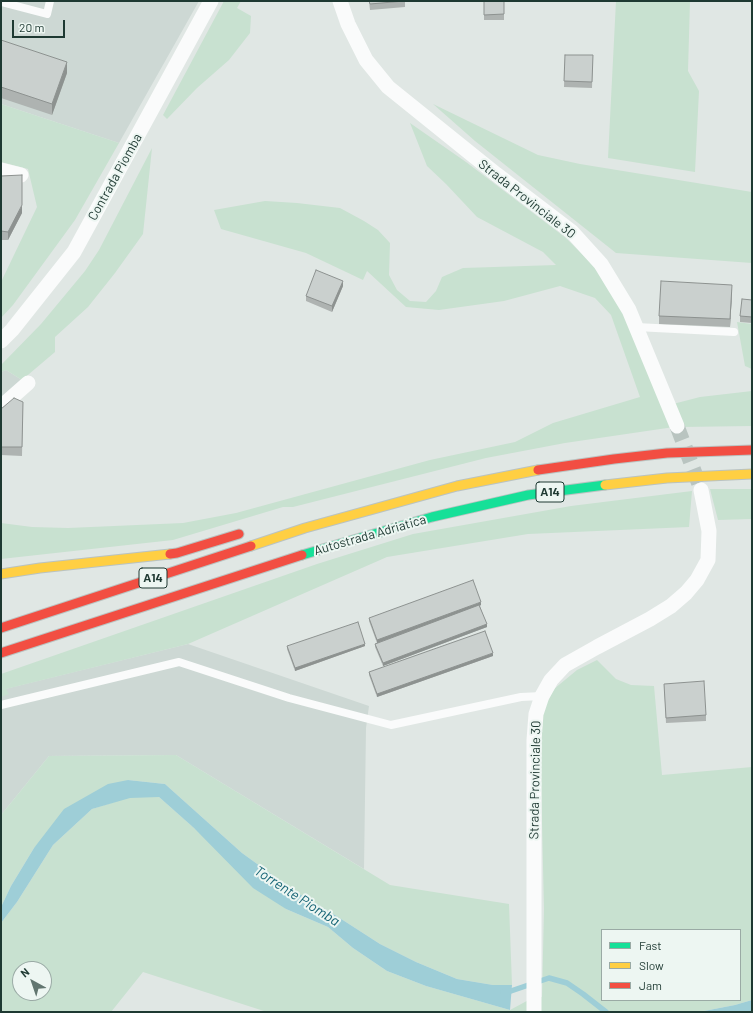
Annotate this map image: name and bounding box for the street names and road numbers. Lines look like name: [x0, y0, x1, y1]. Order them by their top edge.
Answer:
street label: Contrada Piomba: [85, 131, 145, 223]
street label: Strada Provinciale 30: [475, 156, 579, 242]
road number: A14: [536, 482, 564, 502]
street label: Autostrada Adriatica: [312, 512, 428, 558]
road number: A14: [139, 568, 167, 588]
street label: Strada Provinciale 30: [526, 720, 544, 840]

